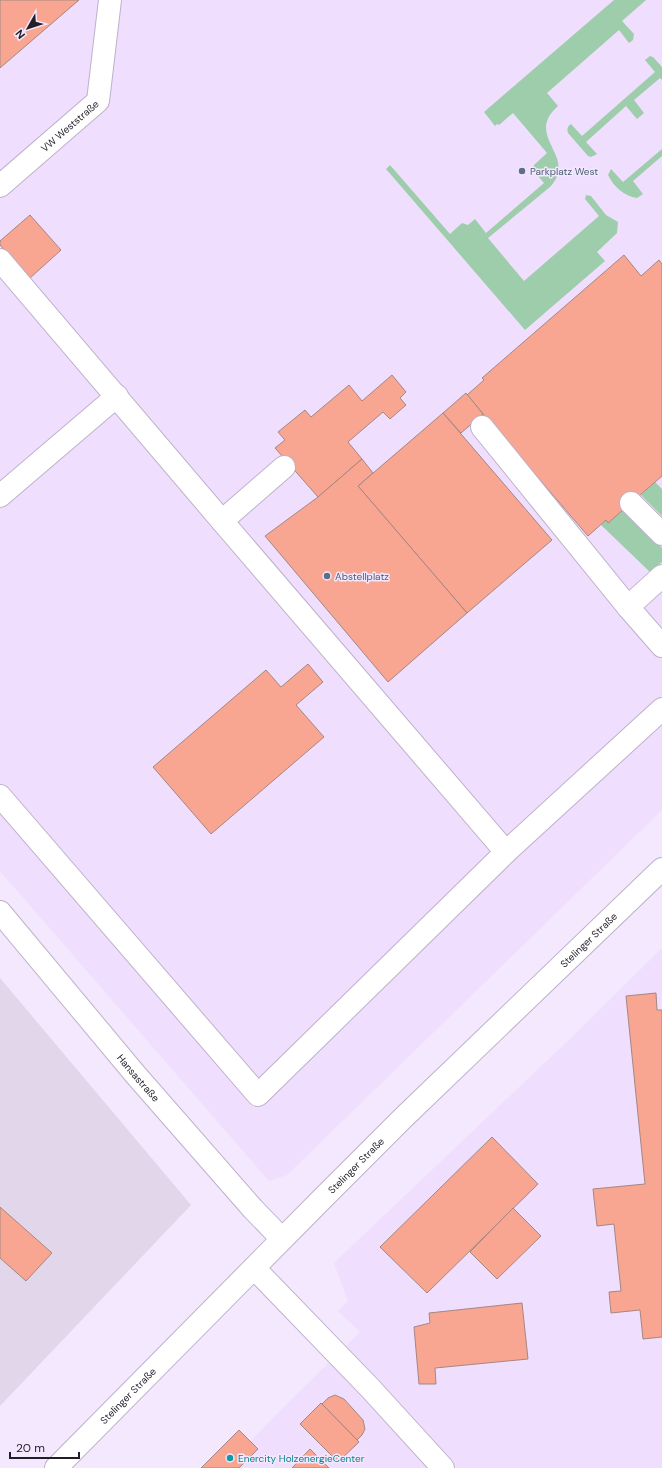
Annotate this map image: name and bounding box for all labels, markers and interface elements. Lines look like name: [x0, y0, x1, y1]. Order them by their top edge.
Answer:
north arrow: [8, 8, 48, 48]
text: N: [12, 27, 28, 42]
street label: VW Weststraße: [38, 97, 102, 155]
place label: Parkplatz West: [530, 165, 598, 178]
marker: Parkplatz West: [517, 166, 527, 176]
place label: Abstellplatz: [335, 570, 389, 583]
marker: Abstellplatz: [322, 571, 332, 581]
street label: Stelinger Straße: [557, 910, 620, 971]
street label: Hansastraße: [114, 1052, 162, 1105]
street label: Stelinger Straße: [325, 1135, 387, 1196]
street label: Stelinger Straße: [97, 1365, 159, 1427]
scale bar: [10, 1434, 79, 1460]
text: 20 m: [16, 1440, 45, 1456]
place label: Enercity HolzenergieCenter: [238, 1452, 365, 1465]
marker: Enercity HolzenergieCenter: [225, 1453, 235, 1463]

